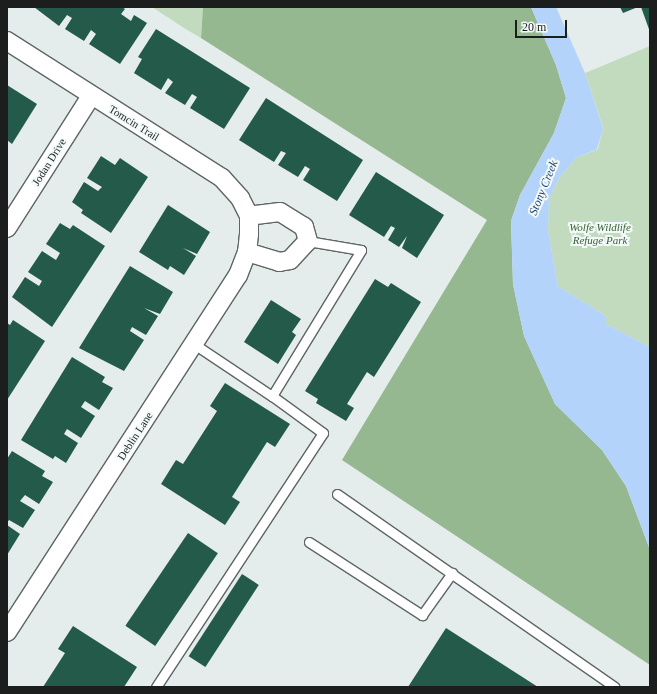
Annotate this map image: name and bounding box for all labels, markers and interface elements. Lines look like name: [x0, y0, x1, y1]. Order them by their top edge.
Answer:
scale bar: [517, 12, 569, 38]
text: 20 m: [522, 20, 546, 34]
street label: Tomcin Trail: [106, 102, 162, 144]
street label: Jodan Drive: [29, 136, 69, 188]
water label: Stony Creek: [526, 158, 562, 218]
park label: Wolfe Wildlife Refuge Park: [569, 221, 631, 247]
street label: Deblin Lane: [115, 409, 155, 463]

